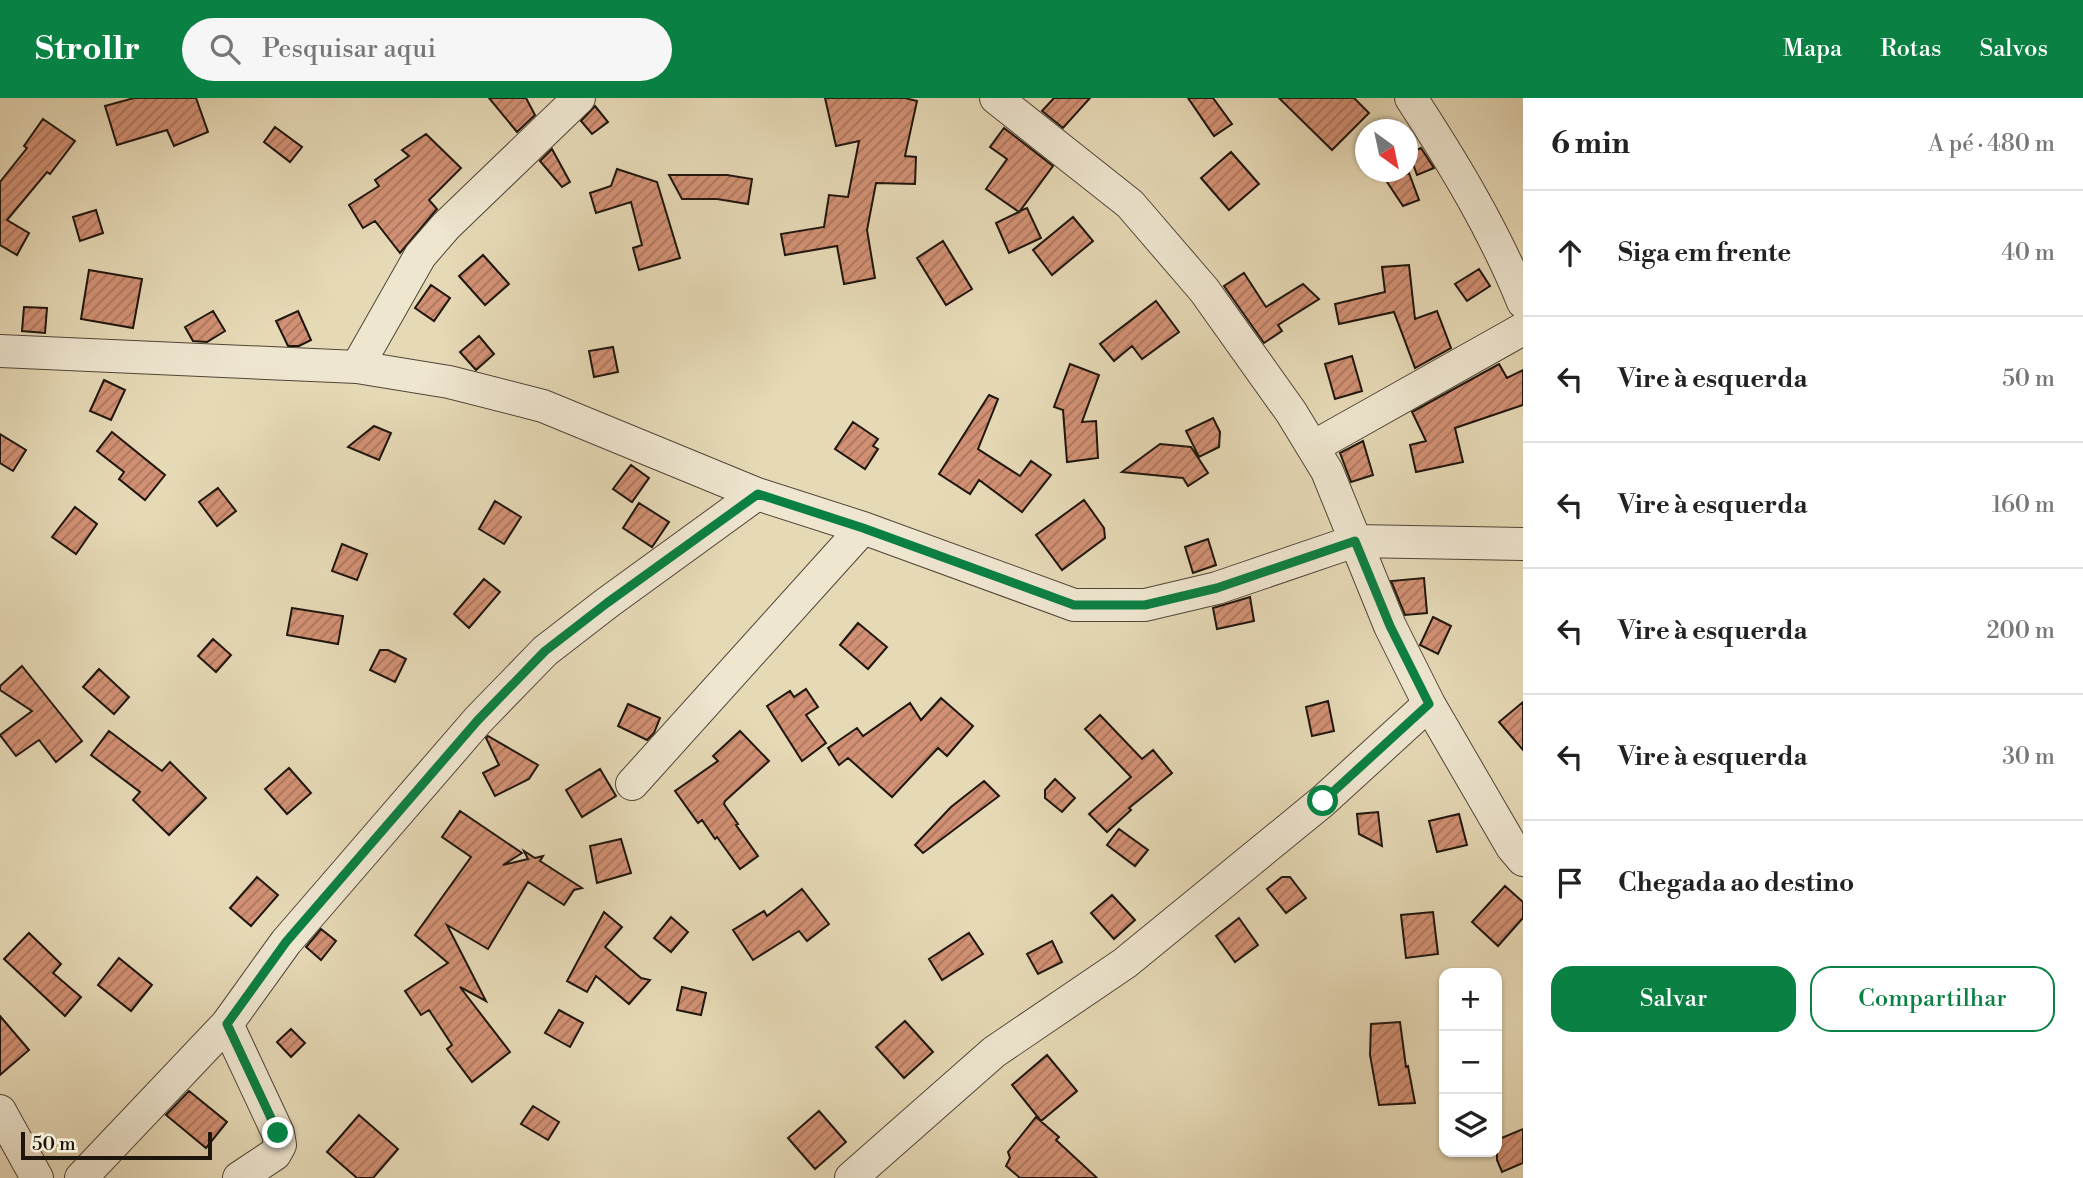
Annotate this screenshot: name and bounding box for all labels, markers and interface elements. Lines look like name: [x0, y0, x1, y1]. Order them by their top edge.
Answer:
search box: [182, 18, 672, 81]
text: Strollr: [35, 29, 140, 70]
icon: search: [206, 30, 244, 68]
text: Pesquisar aqui: [262, 33, 436, 65]
text: Mapa: [1783, 34, 1842, 64]
text: Rotas: [1880, 34, 1941, 64]
text: Salvos: [1979, 34, 2048, 64]
north arrow: [1355, 119, 1418, 182]
text: 6 min: [1551, 125, 1630, 163]
text: A pé · 480 m: [1928, 130, 2055, 158]
icon: ahead: [1551, 234, 1589, 272]
text: Siga em frente: [1618, 237, 1791, 269]
text: 40 m: [2001, 239, 2055, 267]
icon: left: [1551, 360, 1589, 398]
text: Vire à esquerda: [1618, 363, 1808, 395]
text: 50 m: [2002, 365, 2055, 393]
icon: left: [1551, 486, 1589, 524]
text: Vire à esquerda: [1618, 489, 1808, 521]
text: 160 m: [1992, 491, 2055, 519]
icon: left: [1551, 612, 1589, 650]
text: Vire à esquerda: [1618, 615, 1808, 647]
text: 200 m: [1987, 617, 2055, 645]
icon: left: [1551, 738, 1589, 776]
text: Vire à esquerda: [1618, 741, 1808, 773]
text: 30 m: [2002, 743, 2055, 771]
route start: [1307, 785, 1338, 816]
icon: arrive: [1551, 864, 1589, 902]
text: Chegada ao destino: [1618, 867, 1854, 899]
button: Salvar: [1551, 966, 1796, 1032]
button: Compartilhar: [1810, 966, 2055, 1032]
map controls: [1439, 968, 1502, 1157]
button: +: [1439, 968, 1502, 1031]
button: −: [1439, 1031, 1502, 1094]
button: layers: [1439, 1094, 1502, 1157]
route end: [262, 1117, 293, 1148]
scale bar: [21, 1129, 212, 1161]
text: 50 m: [32, 1132, 76, 1156]

